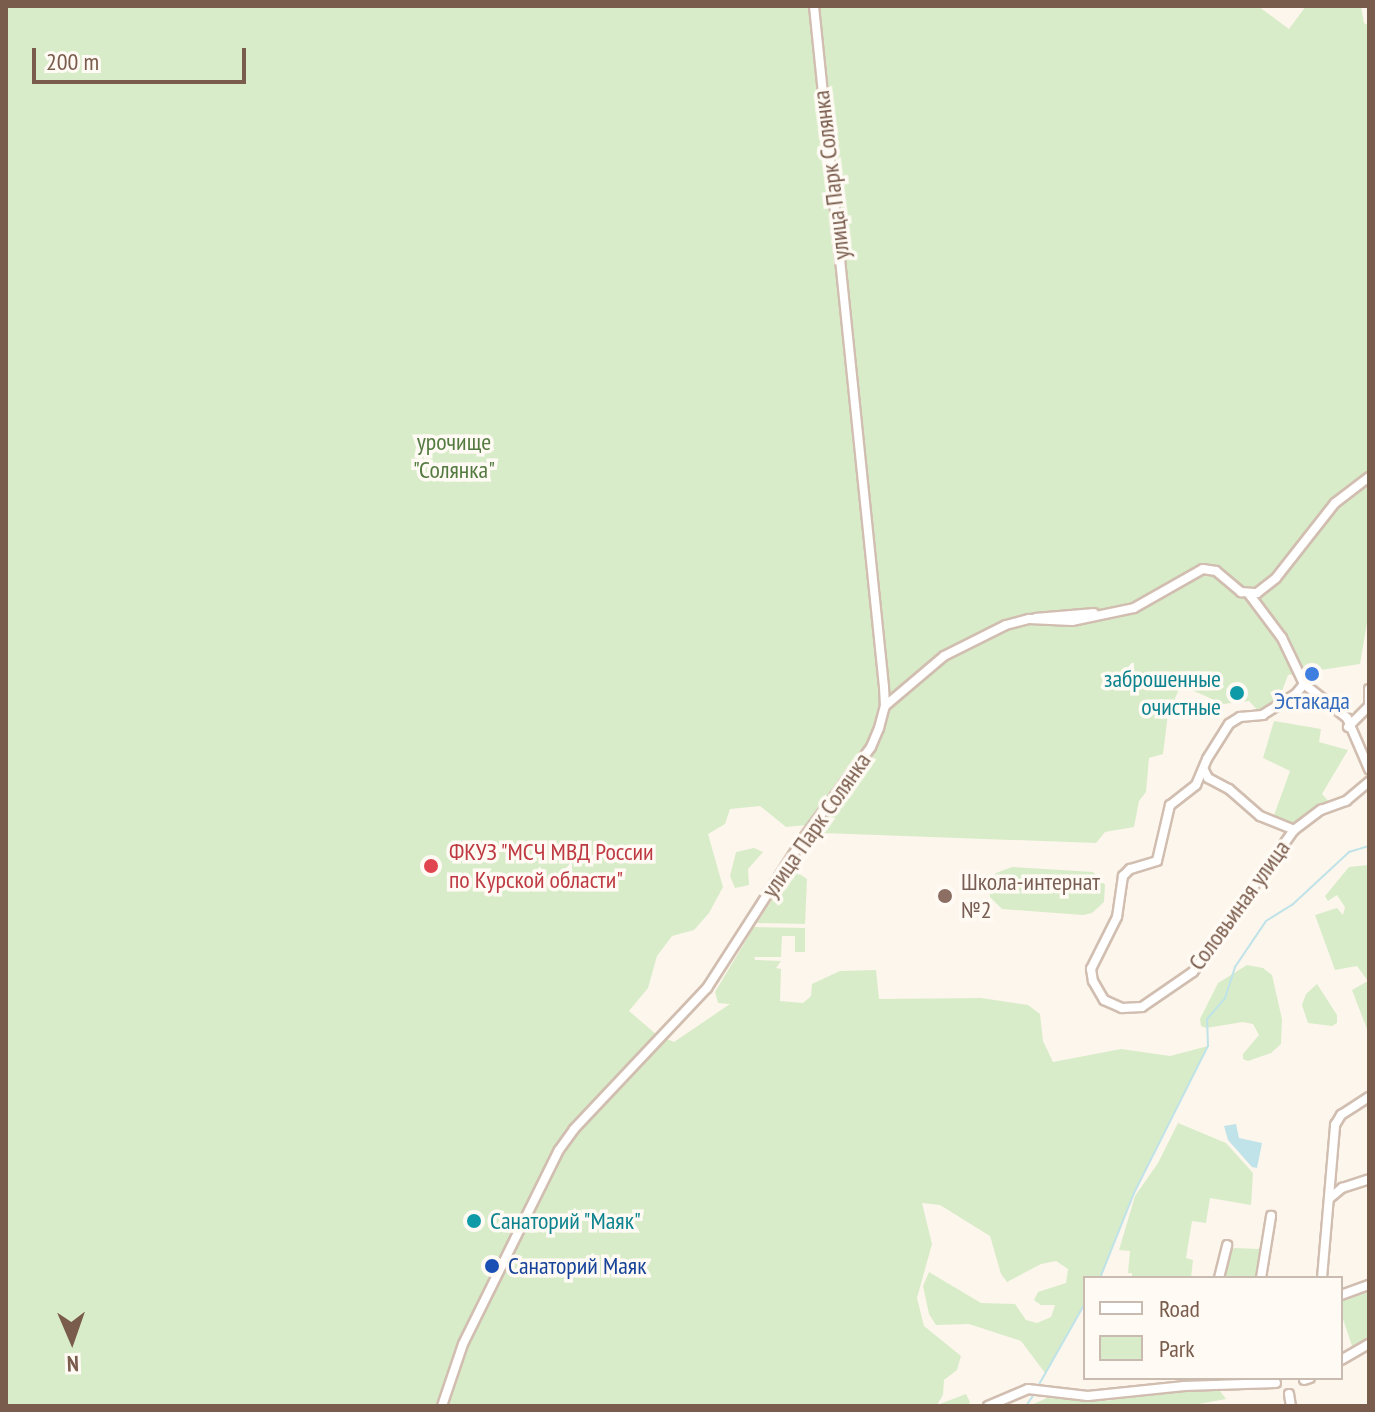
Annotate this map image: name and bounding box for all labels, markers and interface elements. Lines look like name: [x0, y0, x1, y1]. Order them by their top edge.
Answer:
scale bar: [36, 32, 250, 82]
text: 200 m: [46, 46, 99, 77]
street label: улица Парк Солянка: [806, 89, 856, 261]
park label: урочище "Солянка": [413, 428, 495, 484]
place label: заброшенные очистные: [1104, 665, 1221, 721]
marker: Эстакада: [1303, 665, 1321, 683]
marker: заброшенные очистные: [1228, 684, 1246, 702]
place label: Эстакада: [1274, 687, 1350, 715]
street label: улица Парк Солянка: [755, 747, 877, 903]
street label: Соловьиная улица: [1182, 834, 1296, 976]
place label: ФКУЗ "МСЧ МВД России по Курской области": [449, 838, 655, 894]
marker: ФКУЗ "МСЧ МВД России по Курской области": [420, 855, 442, 877]
place label: Школа-интернат №2: [961, 868, 1100, 924]
marker: Школа-интернат №2: [936, 887, 954, 905]
place label: Санаторий "Маяк": [490, 1207, 642, 1235]
marker: Санаторий "Маяк": [465, 1212, 483, 1230]
place label: Санаторий Маяк: [508, 1252, 646, 1280]
marker: Санаторий Маяк: [483, 1257, 501, 1275]
legend: [1083, 1276, 1343, 1380]
text: Road: [1159, 1293, 1200, 1324]
north arrow: [32, 1300, 112, 1380]
text: Park: [1159, 1333, 1195, 1364]
text: N: [66, 1350, 79, 1378]

